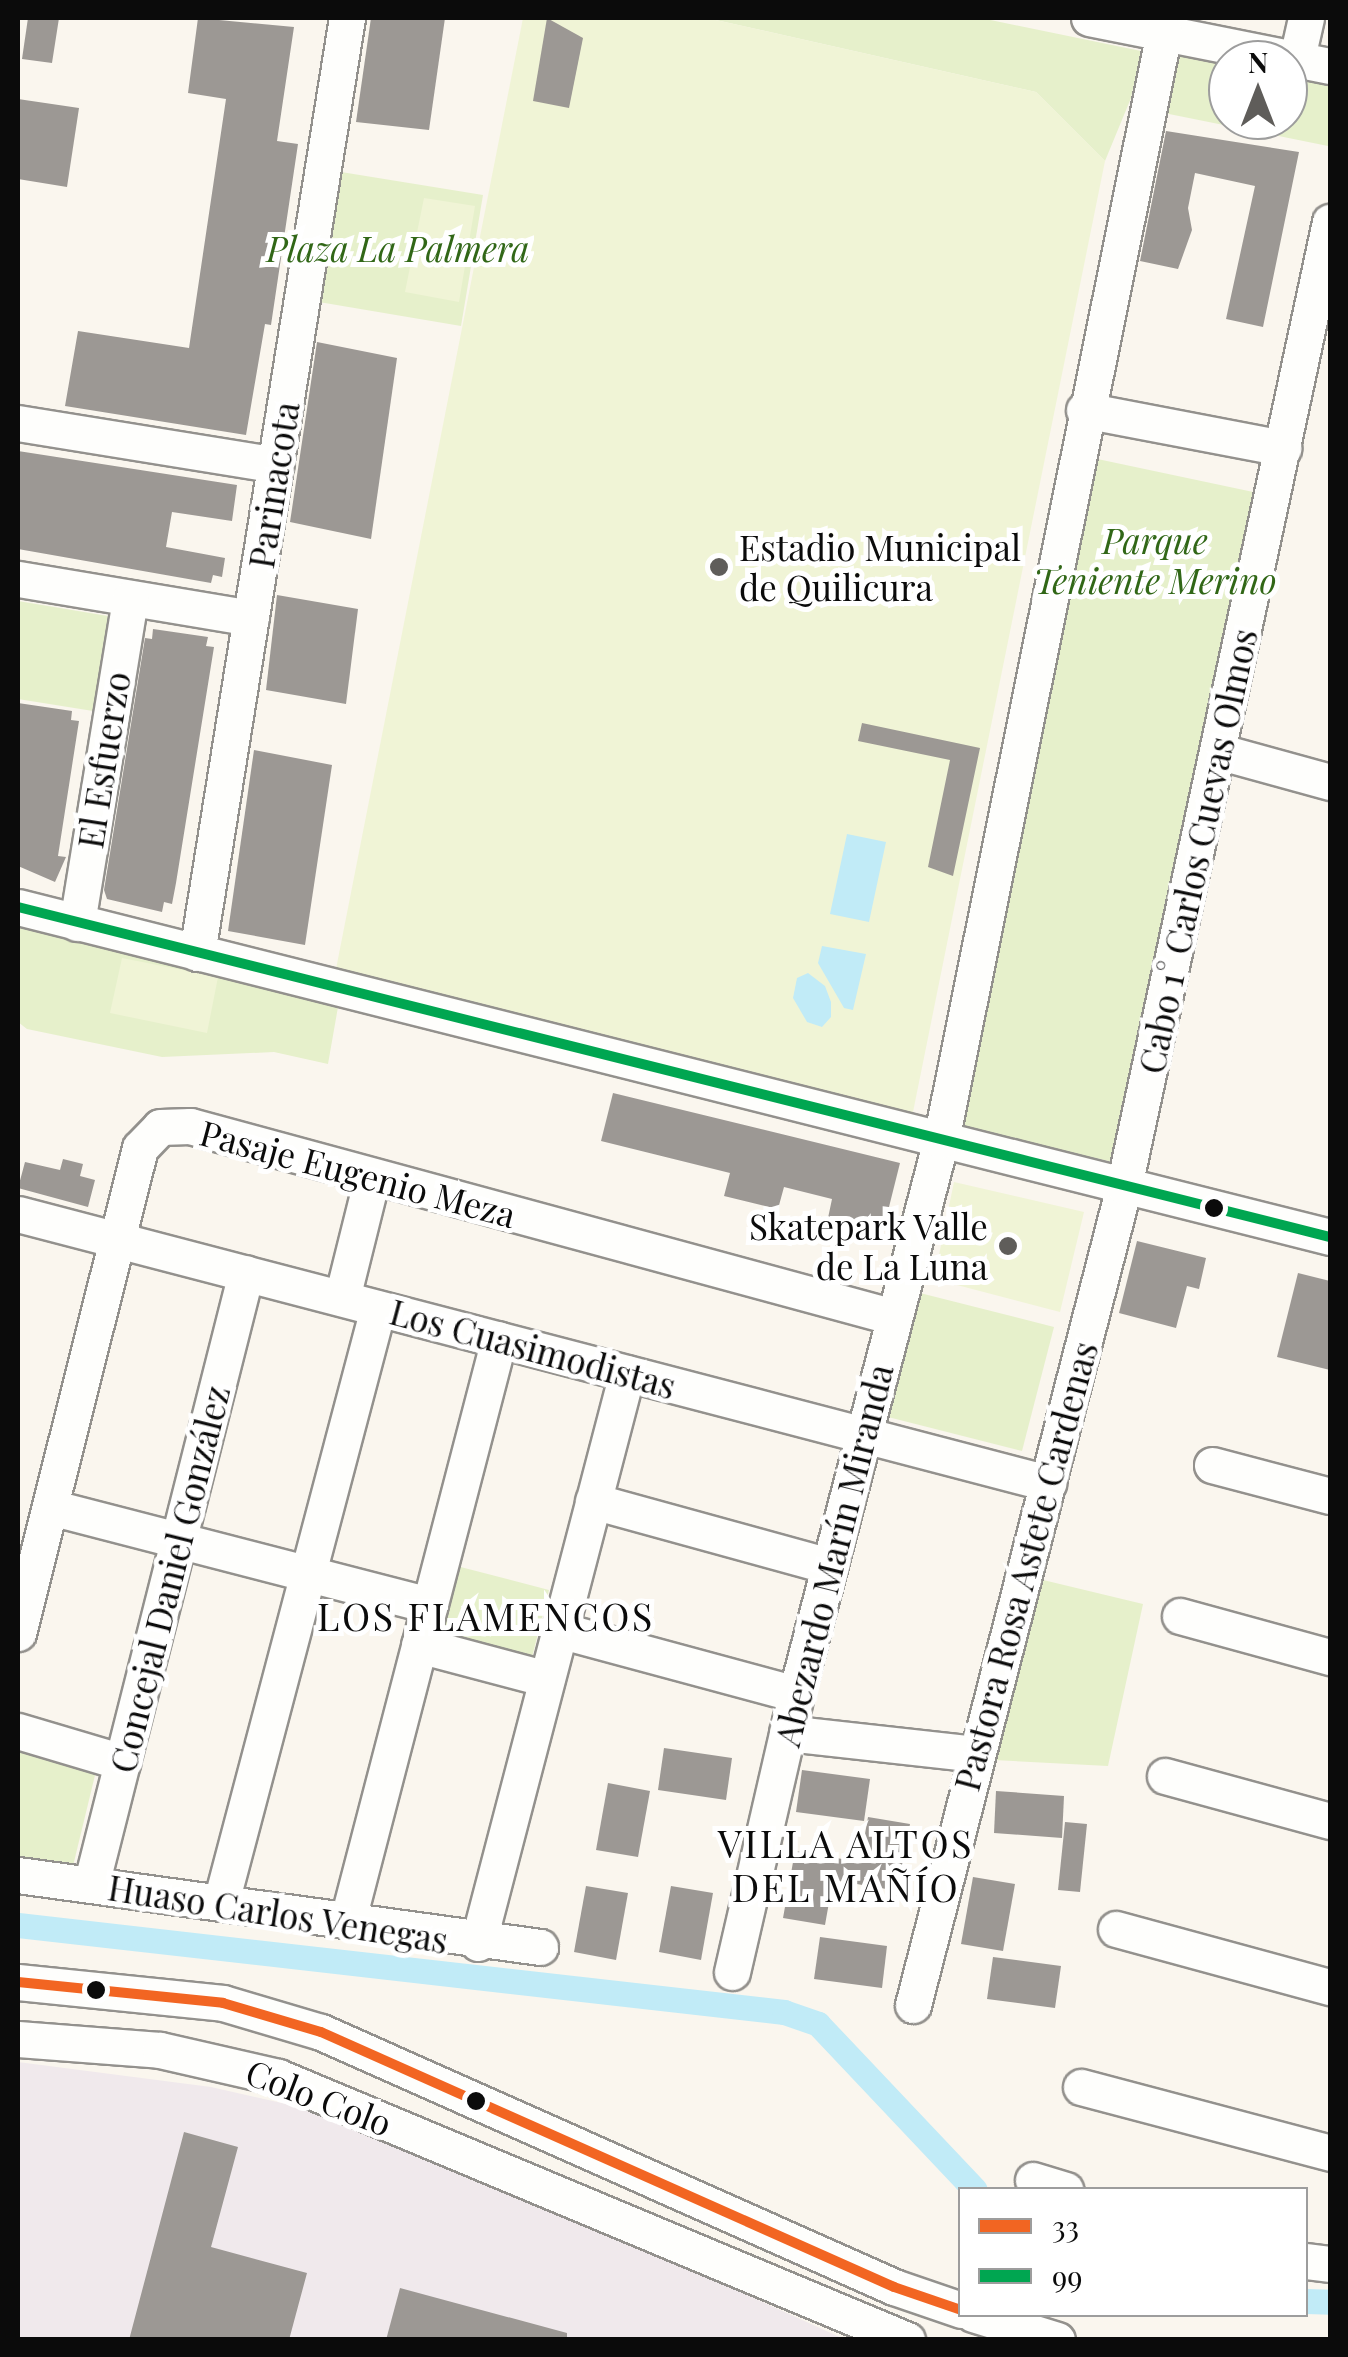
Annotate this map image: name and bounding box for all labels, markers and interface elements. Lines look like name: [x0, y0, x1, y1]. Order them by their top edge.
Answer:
north arrow: [1208, 40, 1308, 140]
text: N: [1248, 43, 1268, 80]
park label: Plaza La Palmera: [266, 227, 530, 269]
street label: Parinacota: [239, 399, 307, 571]
park label: Parque Teniente Merino: [1033, 519, 1277, 601]
place label: Estadio Municipal de Quilicura: [739, 526, 1021, 608]
marker: Estadio Municipal de Quilicura: [708, 556, 730, 578]
street label: Cabo 1° Carlos Cuevas Olmos: [1129, 625, 1265, 1077]
street label: El Esfuerzo: [68, 669, 138, 851]
street label: Pasaje Eugenio Meza: [196, 1111, 520, 1235]
unlabelled marker: [1204, 1198, 1224, 1218]
place label: Skatepark Valle de La Luna: [747, 1205, 988, 1287]
marker: Skatepark Valle de La Luna: [997, 1235, 1019, 1257]
street label: Los Cuasimodistas: [386, 1290, 680, 1406]
street label: Pastora Rosa Astete Cardenas: [945, 1336, 1105, 1796]
street label: Abezardo Marín Miranda: [765, 1360, 901, 1750]
street label: Concejal Daniel González: [101, 1381, 237, 1777]
district label: LOS FLAMENCOS: [317, 1593, 655, 1639]
district label: VILLA ALTOS DEL MAÑÍO: [717, 1820, 975, 1910]
street label: Huaso Carlos Venegas: [105, 1865, 451, 1961]
unlabelled marker: [86, 1980, 106, 2000]
street label: Colo Colo: [240, 2050, 398, 2144]
unlabelled marker: [466, 2091, 486, 2111]
legend: [958, 2187, 1308, 2317]
text: 33: [1052, 2206, 1079, 2246]
text: 99: [1052, 2256, 1083, 2296]

